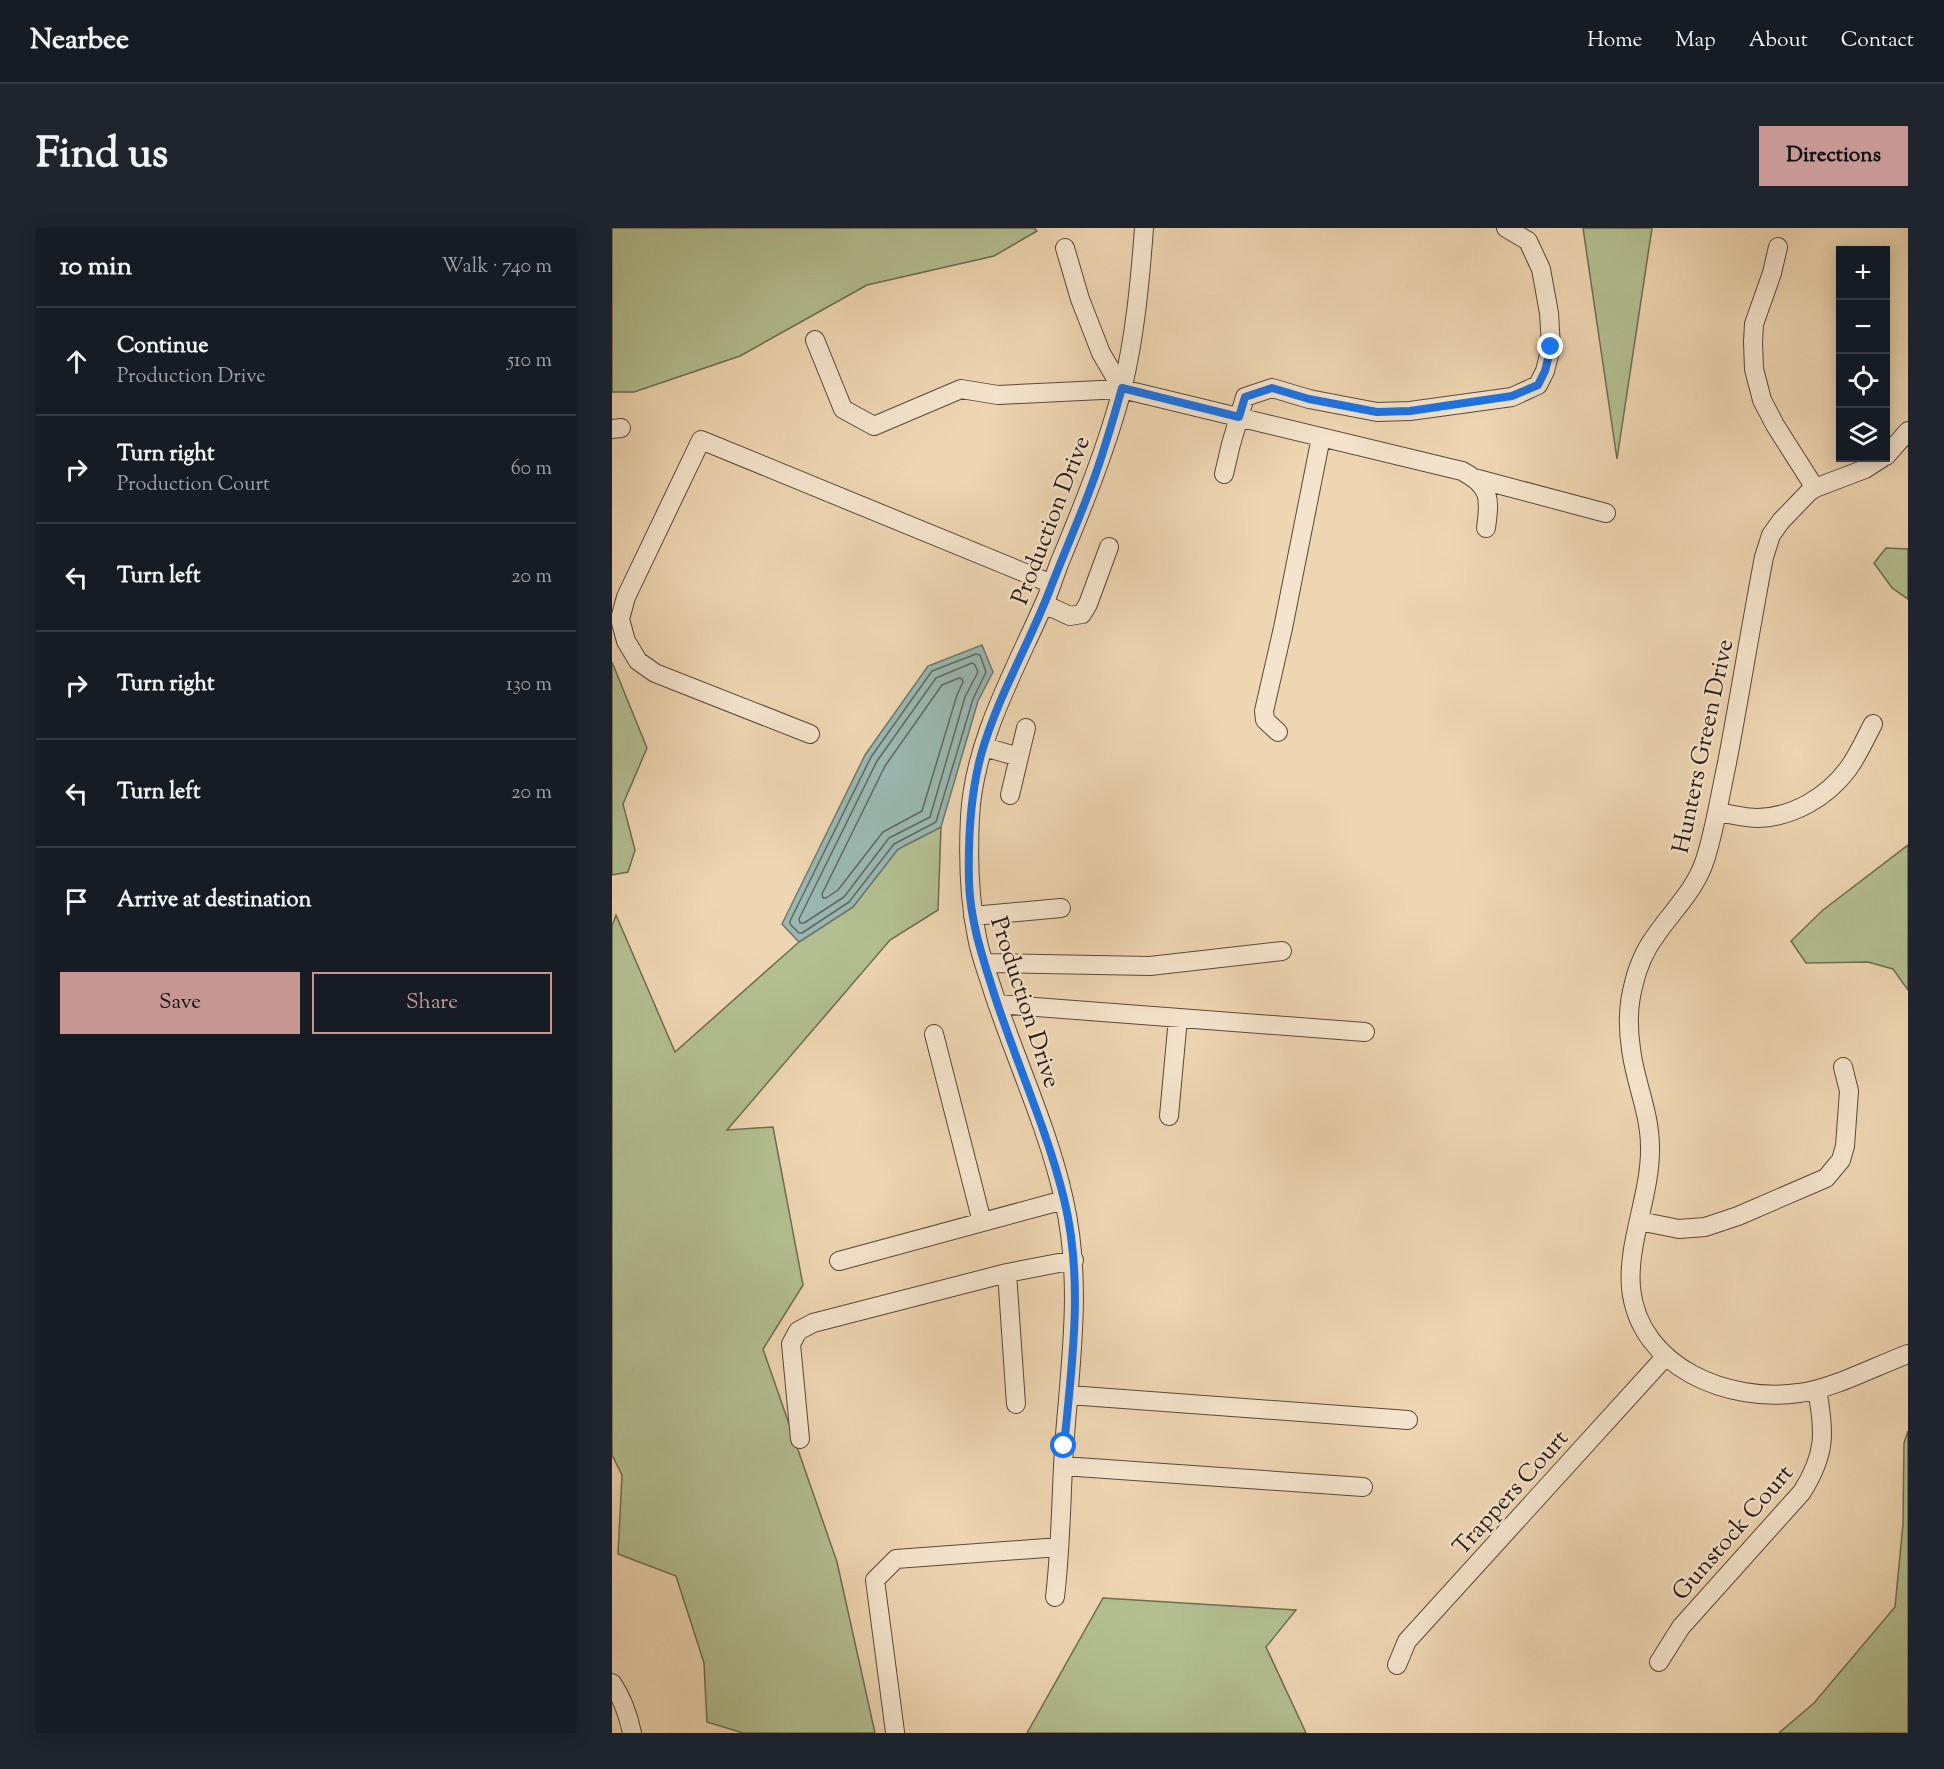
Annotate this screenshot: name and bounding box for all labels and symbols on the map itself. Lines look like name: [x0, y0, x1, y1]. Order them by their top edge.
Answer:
route end: [1537, 333, 1563, 359]
street label: Production Drive: [1004, 431, 1100, 610]
street label: Hunters Green Drive: [1665, 636, 1743, 856]
street label: Production Drive: [980, 913, 1068, 1093]
street label: Trappers Court: [1446, 1423, 1577, 1564]
route start: [1050, 1432, 1076, 1458]
street label: Gunstock Court: [1665, 1458, 1802, 1609]

